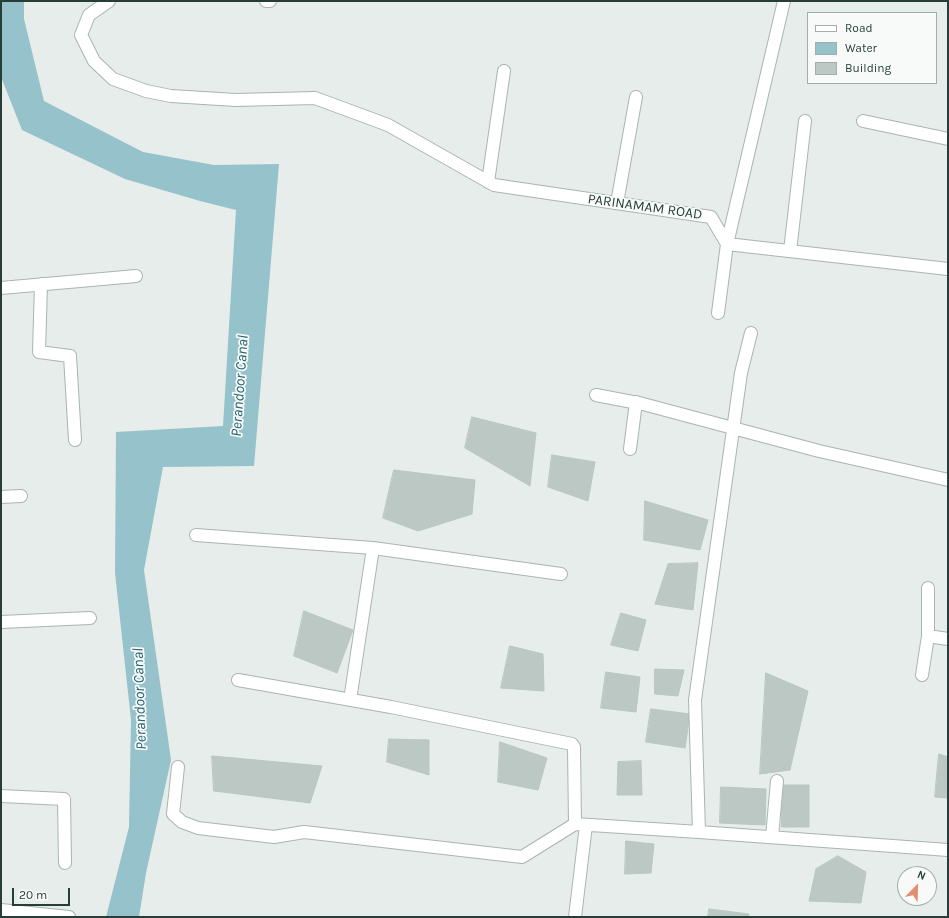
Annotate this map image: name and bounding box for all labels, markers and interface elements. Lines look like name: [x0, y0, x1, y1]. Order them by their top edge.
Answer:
legend: [807, 12, 937, 84]
text: Road: [845, 21, 873, 35]
text: Water: [845, 41, 877, 55]
text: Building: [845, 61, 891, 75]
street label: PARINAMAM ROAD: [587, 191, 703, 223]
water label: Perandoor Canal: [227, 335, 253, 437]
water label: Perandoor Canal: [129, 648, 151, 750]
north arrow: [897, 866, 937, 906]
text: N: [915, 868, 928, 883]
scale bar: [14, 880, 72, 906]
text: 20 m: [19, 888, 47, 902]

